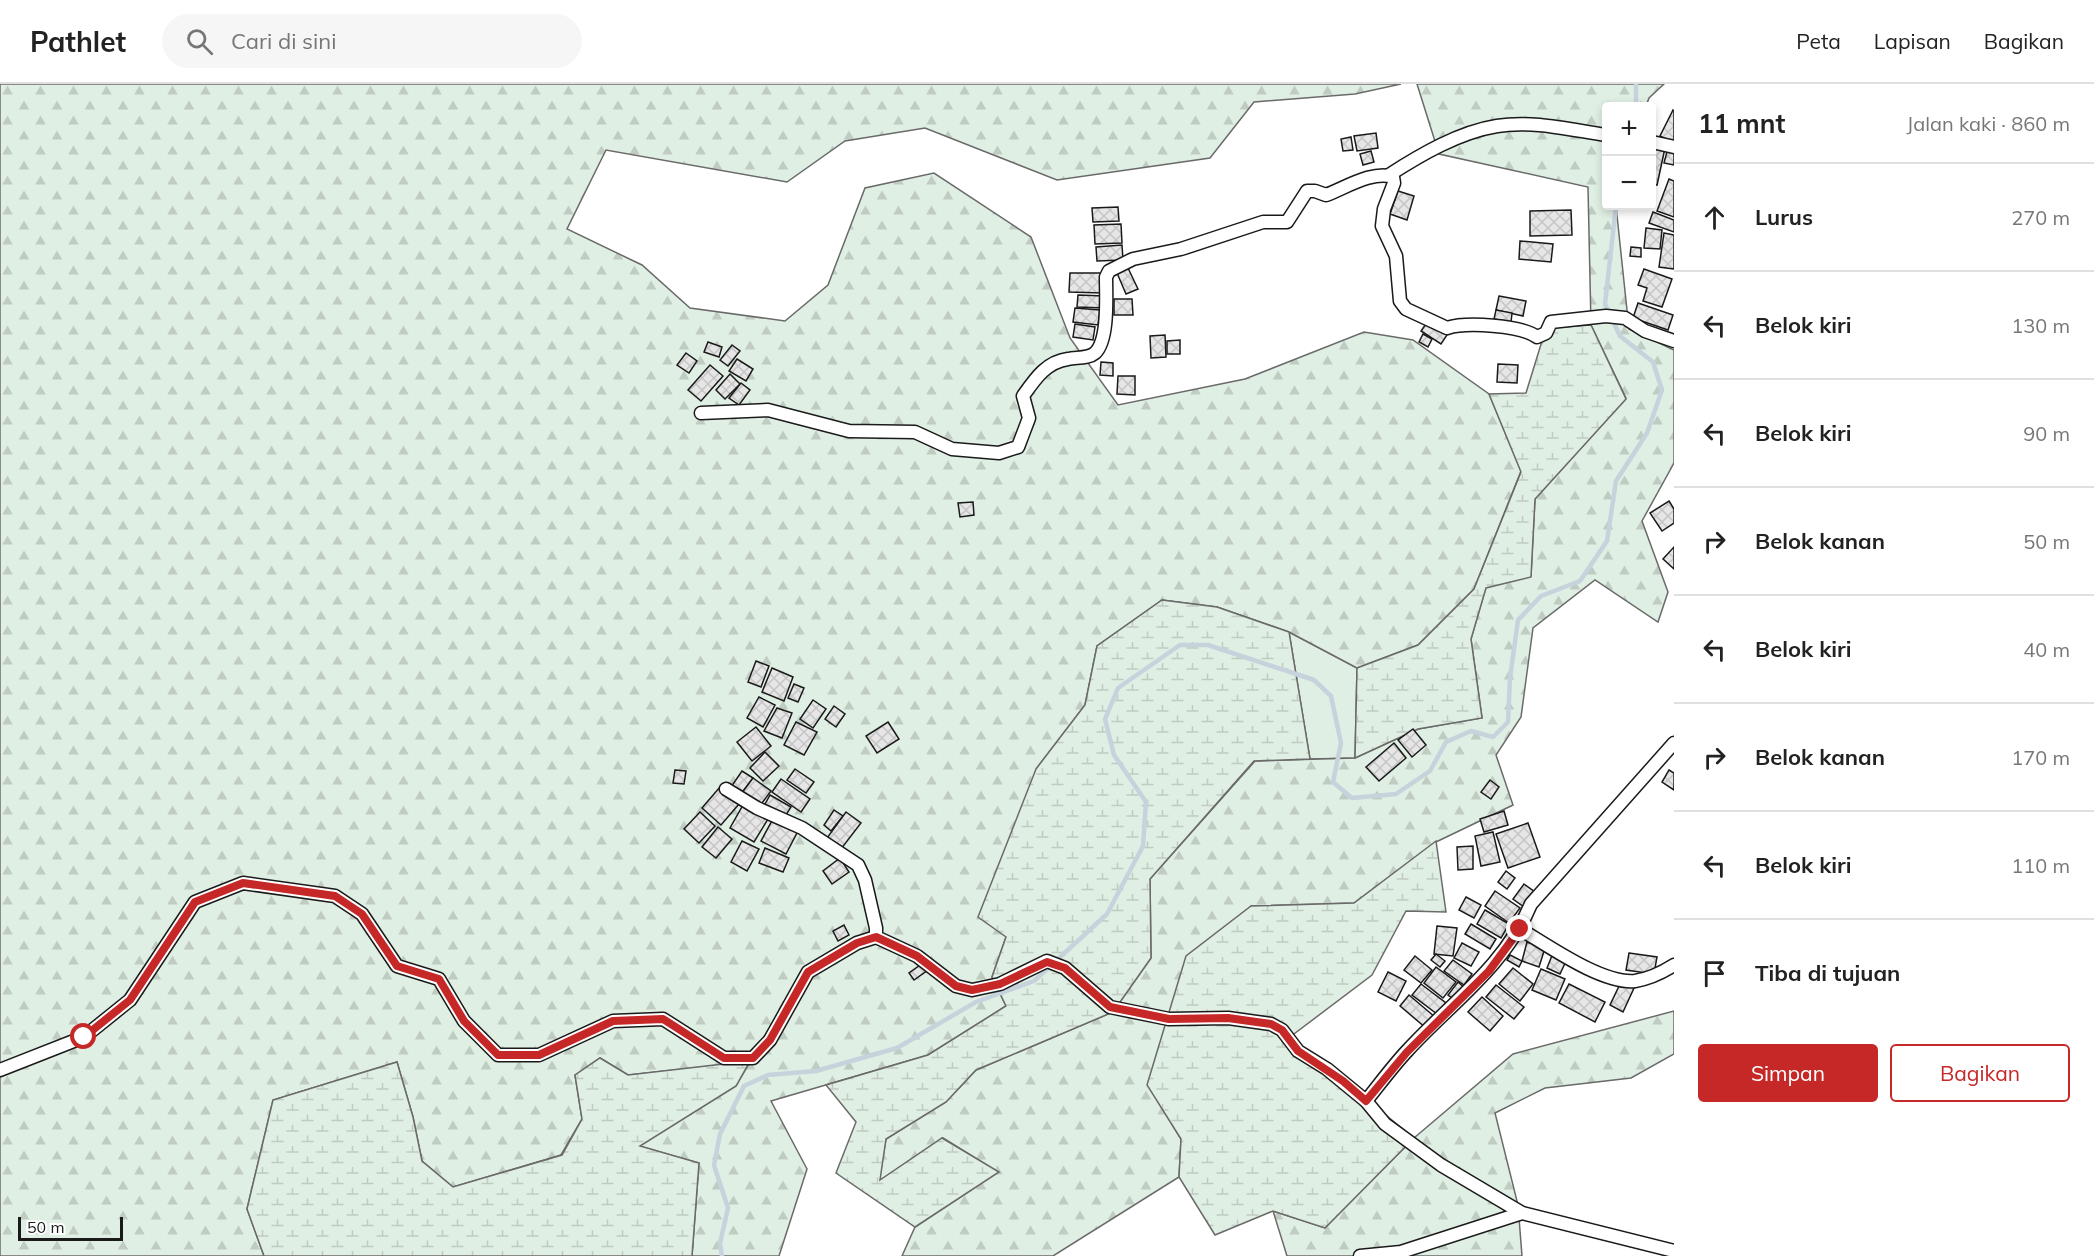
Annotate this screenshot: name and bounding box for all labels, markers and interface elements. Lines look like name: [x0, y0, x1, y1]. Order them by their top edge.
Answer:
search box: [162, 14, 582, 68]
text: Pathlet: [30, 24, 126, 59]
icon: search: [183, 25, 216, 58]
text: Cari di sini: [231, 27, 336, 55]
text: Peta: [1796, 28, 1841, 54]
text: Lapisan: [1874, 28, 1951, 54]
text: Bagikan: [1984, 28, 2064, 54]
map controls: [1602, 102, 1656, 210]
button: +: [1602, 102, 1656, 156]
text: 11 mnt: [1698, 107, 1785, 140]
text: Jalan kaki · 860 m: [1907, 111, 2070, 136]
button: −: [1602, 156, 1656, 210]
icon: ahead: [1698, 201, 1731, 234]
text: Lurus: [1755, 203, 1813, 231]
text: 270 m: [2011, 205, 2070, 230]
icon: left: [1698, 309, 1731, 342]
text: Belok kiri: [1755, 311, 1851, 339]
text: 130 m: [2011, 313, 2070, 338]
icon: left: [1698, 417, 1731, 450]
text: Belok kiri: [1755, 419, 1851, 447]
text: 90 m: [2023, 421, 2070, 446]
icon: right: [1698, 525, 1731, 558]
text: Belok kanan: [1755, 527, 1885, 555]
text: 50 m: [2023, 529, 2070, 554]
icon: left: [1698, 633, 1731, 666]
text: Belok kiri: [1755, 635, 1851, 663]
text: 40 m: [2023, 637, 2070, 662]
icon: right: [1698, 741, 1731, 774]
text: Belok kanan: [1755, 743, 1885, 771]
text: 170 m: [2011, 745, 2070, 770]
icon: left: [1698, 849, 1731, 882]
text: Belok kiri: [1755, 851, 1851, 879]
text: 110 m: [2011, 853, 2070, 878]
route end: [1506, 915, 1532, 941]
icon: arrive: [1698, 957, 1731, 990]
text: Tiba di tujuan: [1755, 959, 1900, 987]
route start: [70, 1023, 96, 1049]
button: Simpan: [1698, 1044, 1878, 1102]
button: Bagikan: [1890, 1044, 2070, 1102]
scale bar: [18, 1214, 123, 1242]
text: 50 m: [27, 1217, 64, 1237]

